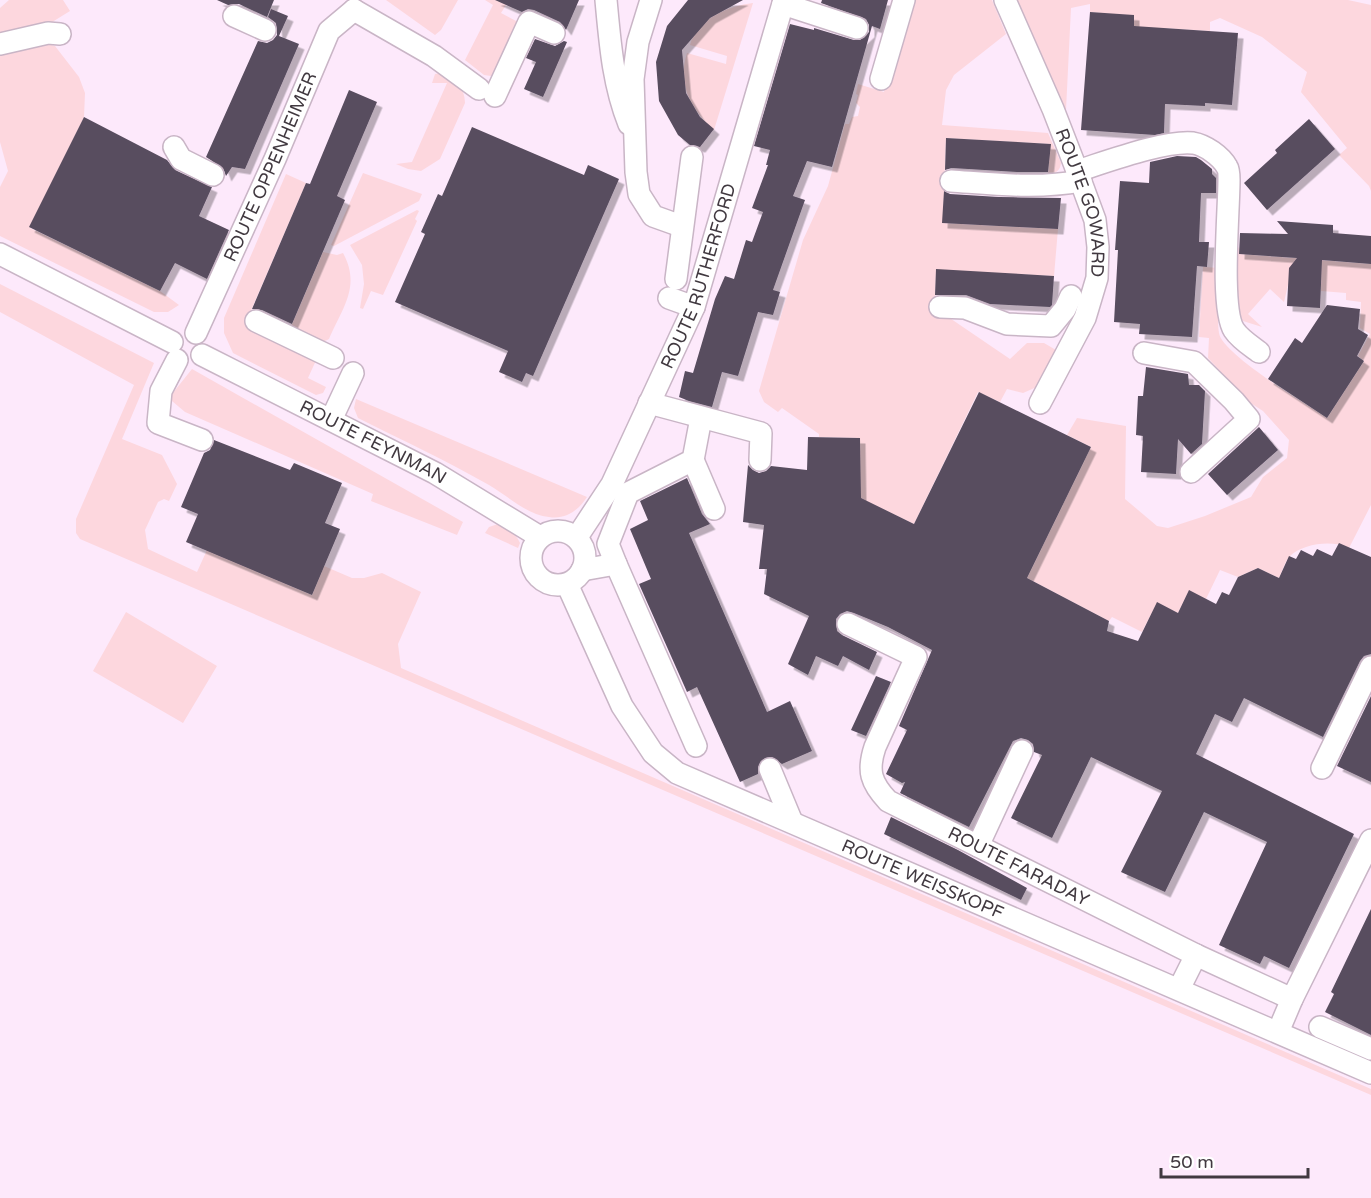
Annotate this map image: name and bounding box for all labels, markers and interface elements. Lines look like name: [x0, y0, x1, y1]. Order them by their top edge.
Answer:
street label: ROUTE OPPENHEIMER: [219, 69, 321, 265]
street label: ROUTE GOWARD: [1051, 125, 1109, 278]
street label: ROUTE RUTHERFORD: [656, 181, 741, 372]
street label: ROUTE FEYNMAN: [296, 395, 451, 489]
street label: ROUTE FARADAY: [944, 822, 1093, 911]
street label: ROUTE WEISSKOPF: [838, 834, 1007, 924]
scale bar: [1161, 1141, 1308, 1179]
text: 50 m: [1170, 1151, 1214, 1173]

